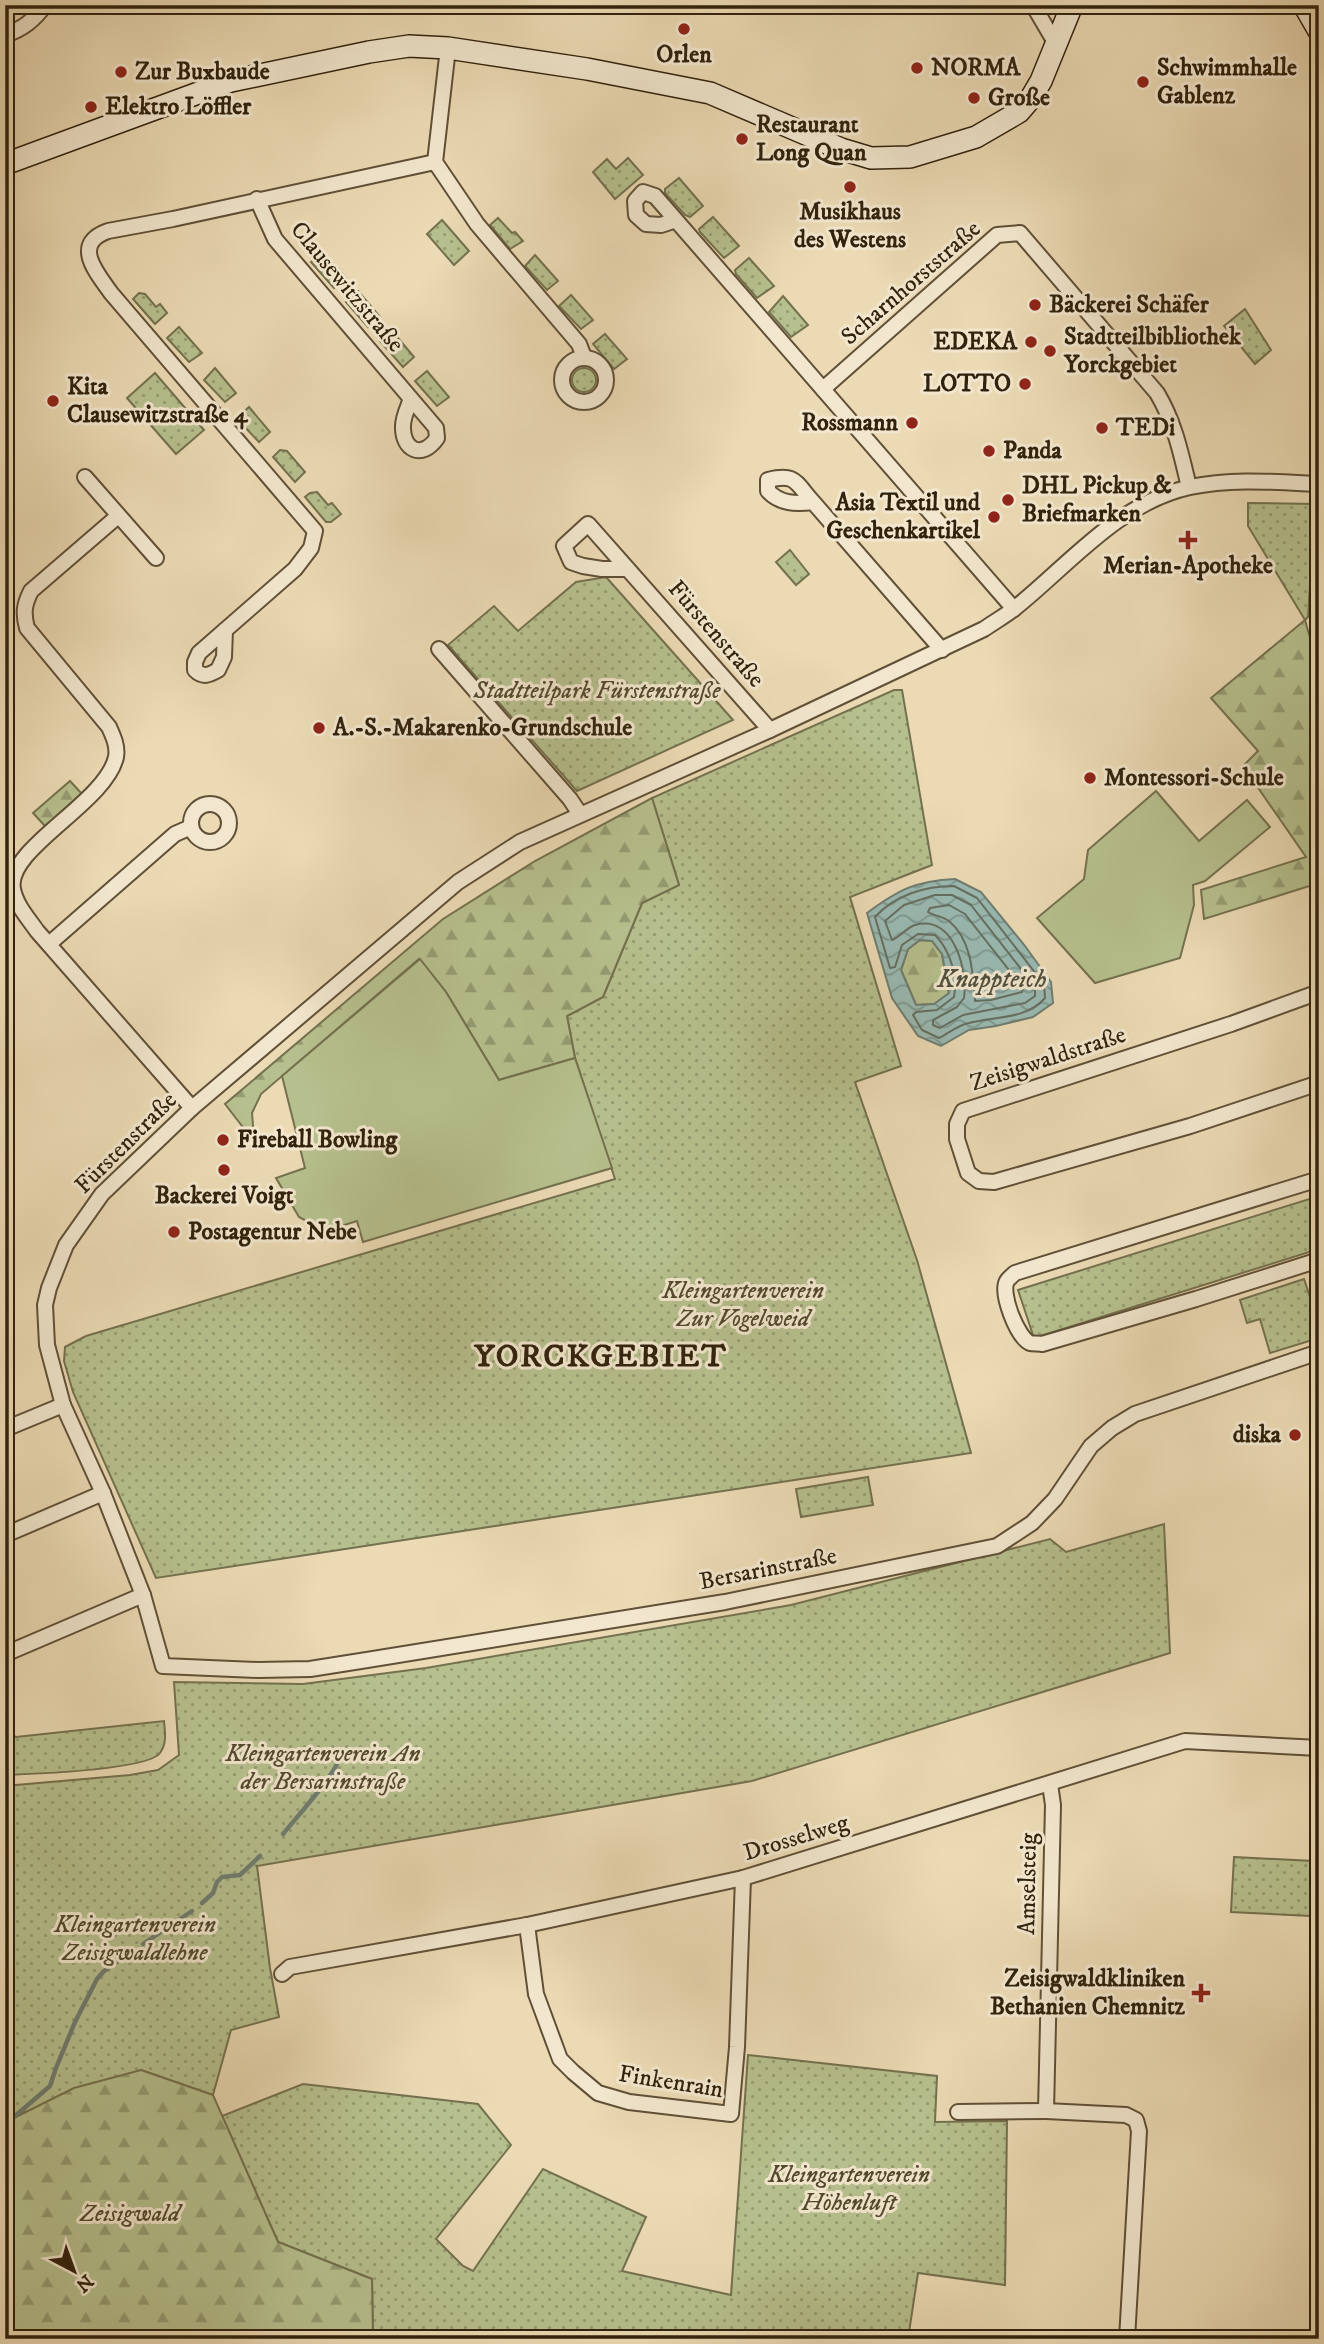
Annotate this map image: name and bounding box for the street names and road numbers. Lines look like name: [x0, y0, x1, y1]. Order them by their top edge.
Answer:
street label: Scharnhorststraße: [835, 214, 987, 352]
street label: Clausewitzstraße: [284, 215, 410, 359]
street label: Fürstenstraße: [661, 574, 771, 694]
street label: Zeisigwaldstraße: [966, 1020, 1130, 1098]
street label: Fürstenstraße: [69, 1086, 183, 1200]
street label: Bersarinstraße: [697, 1541, 839, 1597]
street label: Drosselweg: [740, 1808, 853, 1868]
street label: Amselsteig: [1012, 1832, 1044, 1935]
street label: Finkenrain: [617, 2059, 726, 2105]

